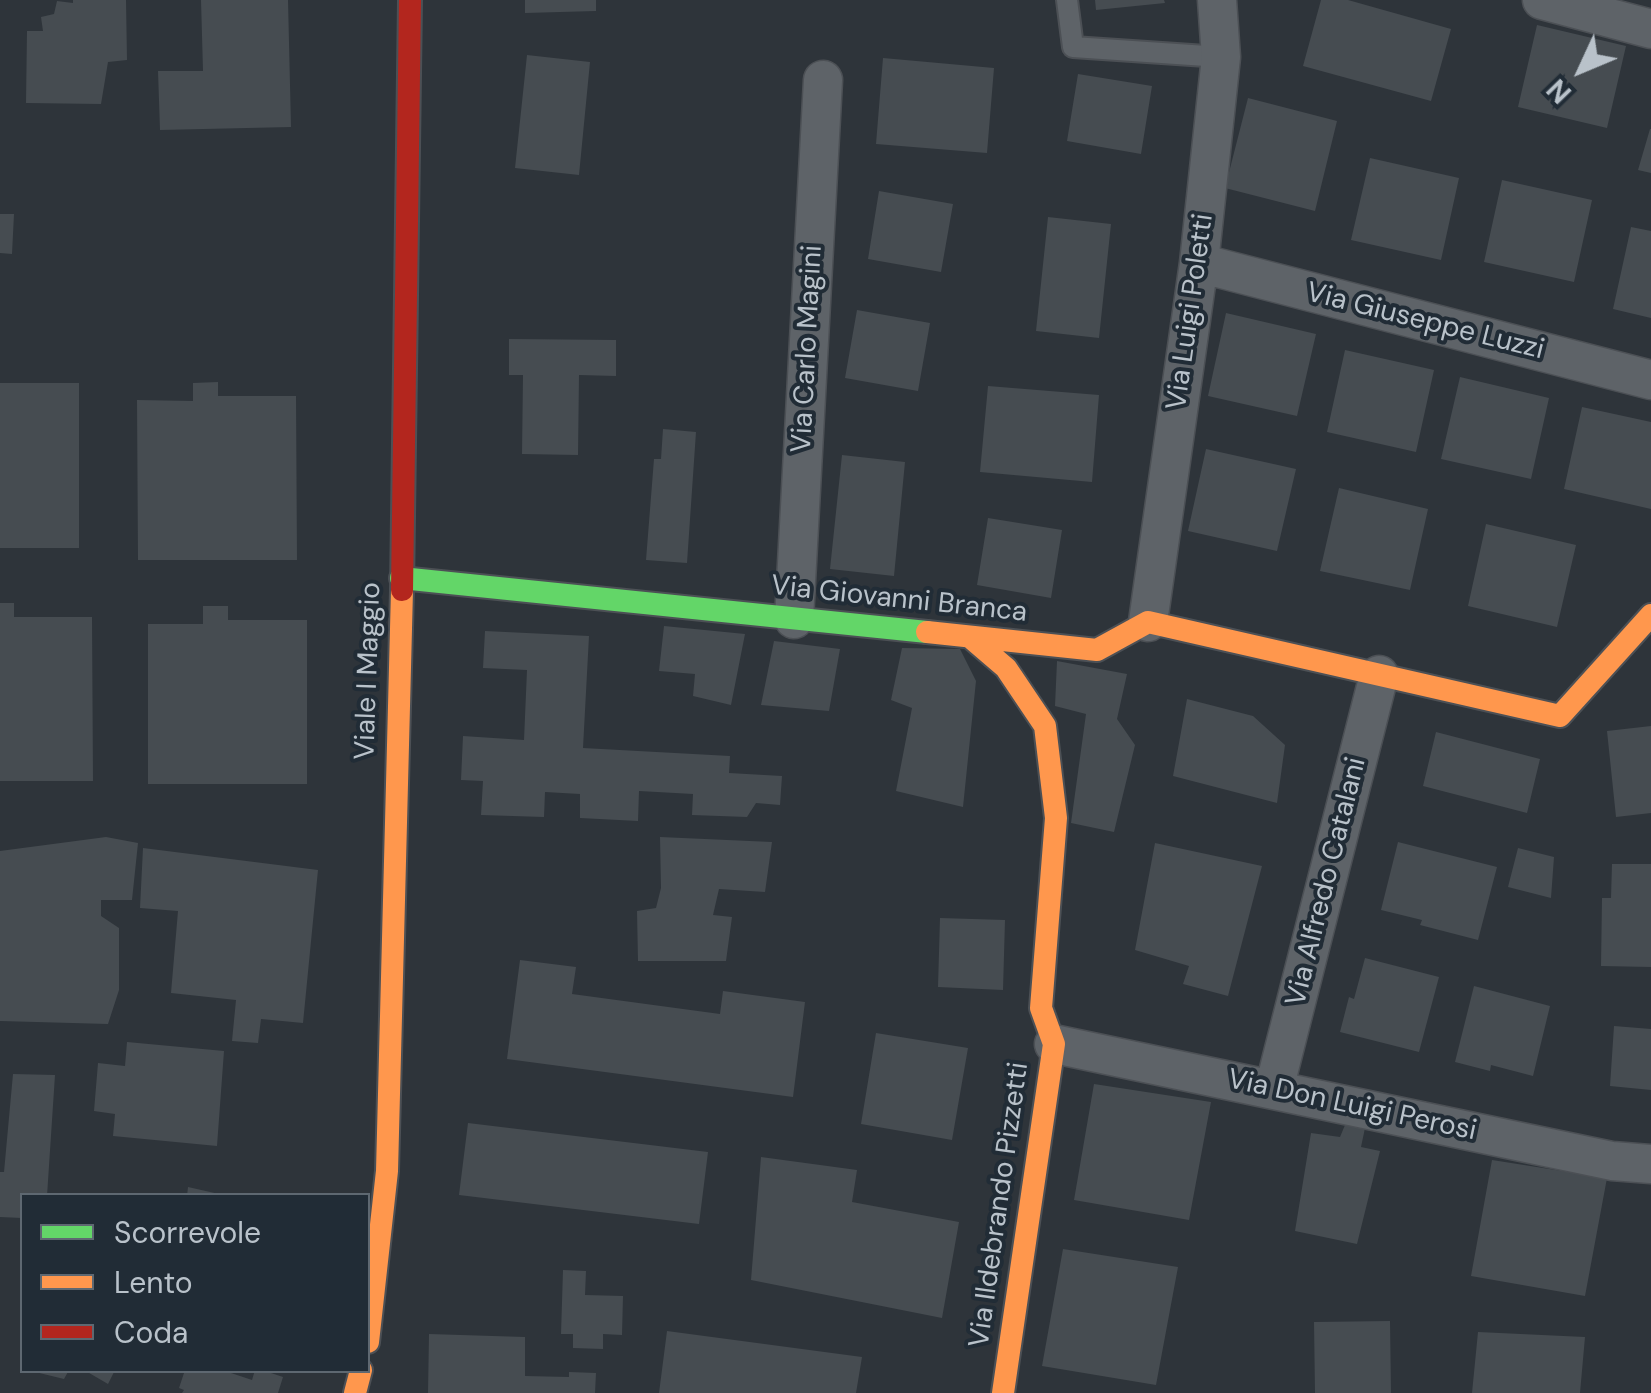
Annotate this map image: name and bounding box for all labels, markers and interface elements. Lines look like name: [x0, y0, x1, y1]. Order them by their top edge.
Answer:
north arrow: [1531, 20, 1631, 120]
text: N: [1539, 71, 1579, 111]
street label: Via Luigi Poletti: [1161, 212, 1221, 412]
street label: Via Carlo Magini: [786, 244, 830, 454]
street label: Via Giuseppe Luzzi: [1303, 276, 1547, 368]
street label: Via Giovanni Branca: [769, 570, 1029, 630]
street label: Viale I Maggio: [349, 582, 389, 760]
street label: Via Alfredo Catalani: [1280, 754, 1374, 1010]
street label: Via Ildebrando Pizzetti: [963, 1060, 1037, 1350]
street label: Via Don Luigi Perosi: [1225, 1063, 1479, 1149]
legend: [20, 1193, 370, 1373]
text: Scorrevole: [114, 1213, 261, 1252]
text: Lento: [114, 1263, 193, 1302]
text: Coda: [114, 1313, 188, 1352]

